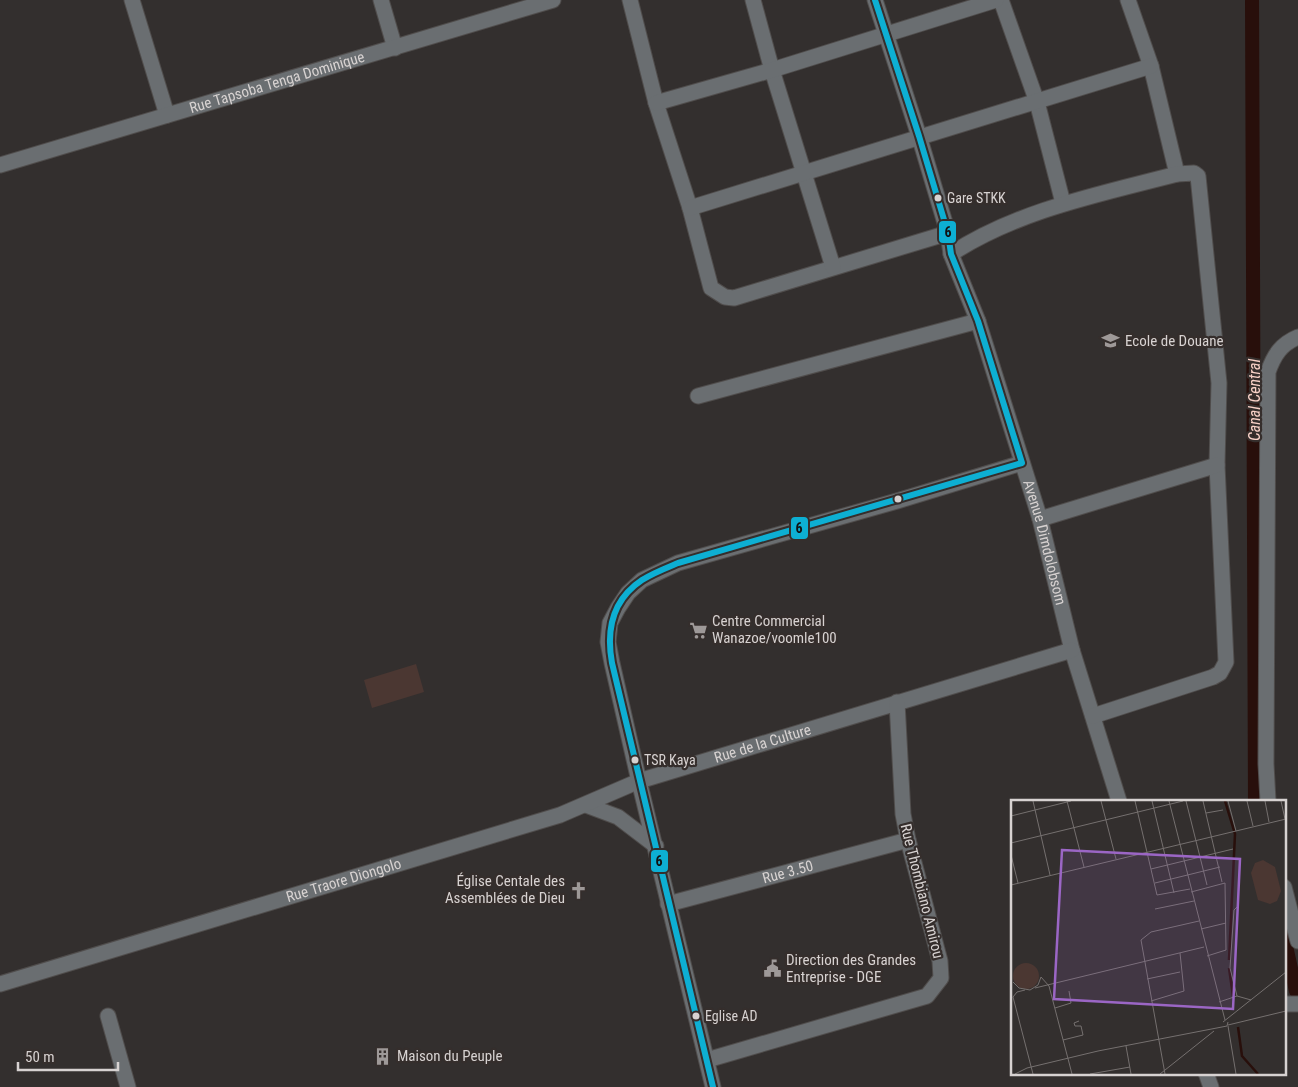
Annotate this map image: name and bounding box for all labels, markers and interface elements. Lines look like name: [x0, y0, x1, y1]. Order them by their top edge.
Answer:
street label: Rue Tapsoba Tenga Dominique: [187, 48, 367, 117]
place label: Gare STKK: [947, 190, 1006, 206]
marker: Gare STKK: [933, 193, 943, 203]
line badge: 6: [938, 220, 957, 244]
text: 6: [944, 224, 952, 240]
school or university icon: Ecole de Douane: [1101, 331, 1121, 351]
place label: Ecole de Douane: [1125, 332, 1223, 350]
water label: Canal Central: [1245, 359, 1264, 441]
street label: Avenue Dimdolobsom: [1019, 478, 1070, 607]
unlabelled marker: [893, 494, 903, 504]
line badge: 6: [790, 516, 809, 540]
text: 6: [795, 520, 803, 536]
place label: Centre Commercial Wanazoe/voomle100: [712, 612, 837, 647]
supermarket icon: Centre Commercial Wanazoe/voomle100: [688, 620, 708, 640]
street label: Rue de la Culture: [712, 721, 813, 767]
place label: TSR Kaya: [644, 752, 696, 768]
marker: TSR Kaya: [630, 755, 640, 765]
inset map: [1011, 800, 1286, 1074]
street label: Rue Thombiano Amirou: [897, 822, 947, 960]
line badge: 6: [650, 849, 669, 873]
text: 6: [655, 853, 663, 869]
street label: Rue Traore Diongolo: [284, 854, 403, 906]
street label: Rue 3.50: [760, 857, 815, 887]
place label: Église Centale des Assemblées de Dieu: [445, 872, 565, 907]
church icon: Église Centale des Assemblées de Dieu: [569, 880, 589, 900]
place label: Direction des Grandes Entreprise - DGE: [786, 951, 916, 986]
public building icon: Direction des Grandes Entreprise - DGE: [762, 959, 782, 979]
place label: Eglise AD: [705, 1008, 757, 1024]
marker: Eglise AD: [691, 1011, 701, 1021]
scale bar: [18, 1040, 118, 1072]
building icon: Maison du Peuple: [373, 1046, 393, 1066]
place label: Maison du Peuple: [397, 1047, 503, 1065]
text: 50 m: [25, 1048, 55, 1066]

